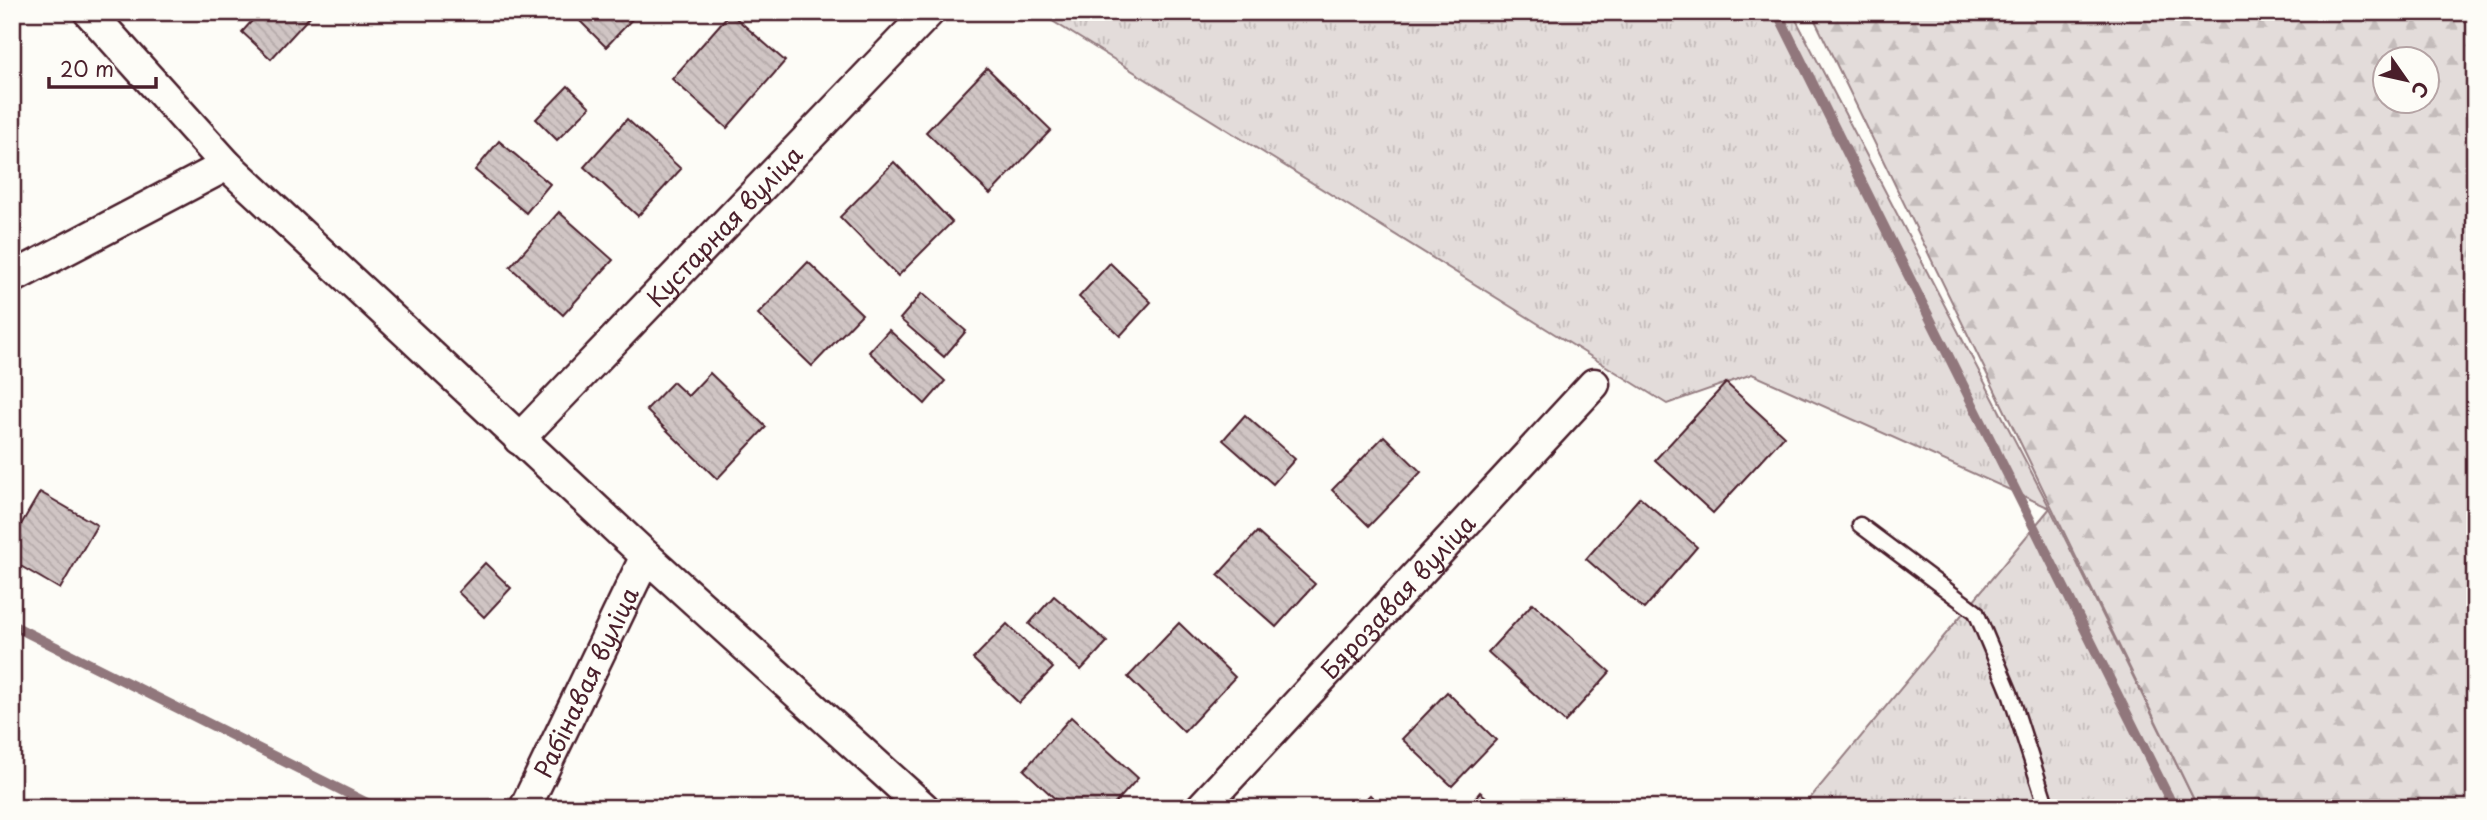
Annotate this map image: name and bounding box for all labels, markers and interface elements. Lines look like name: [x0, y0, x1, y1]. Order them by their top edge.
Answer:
scale bar: [49, 46, 156, 90]
north arrow: [2372, 46, 2442, 116]
text: 20 m: [60, 52, 114, 84]
text: С: [2405, 76, 2437, 104]
street label: Кустарная вуліца: [638, 136, 810, 314]
street label: Бярозавая вуліца: [1312, 505, 1483, 686]
street label: Рабінавая вуліца: [524, 580, 647, 783]

